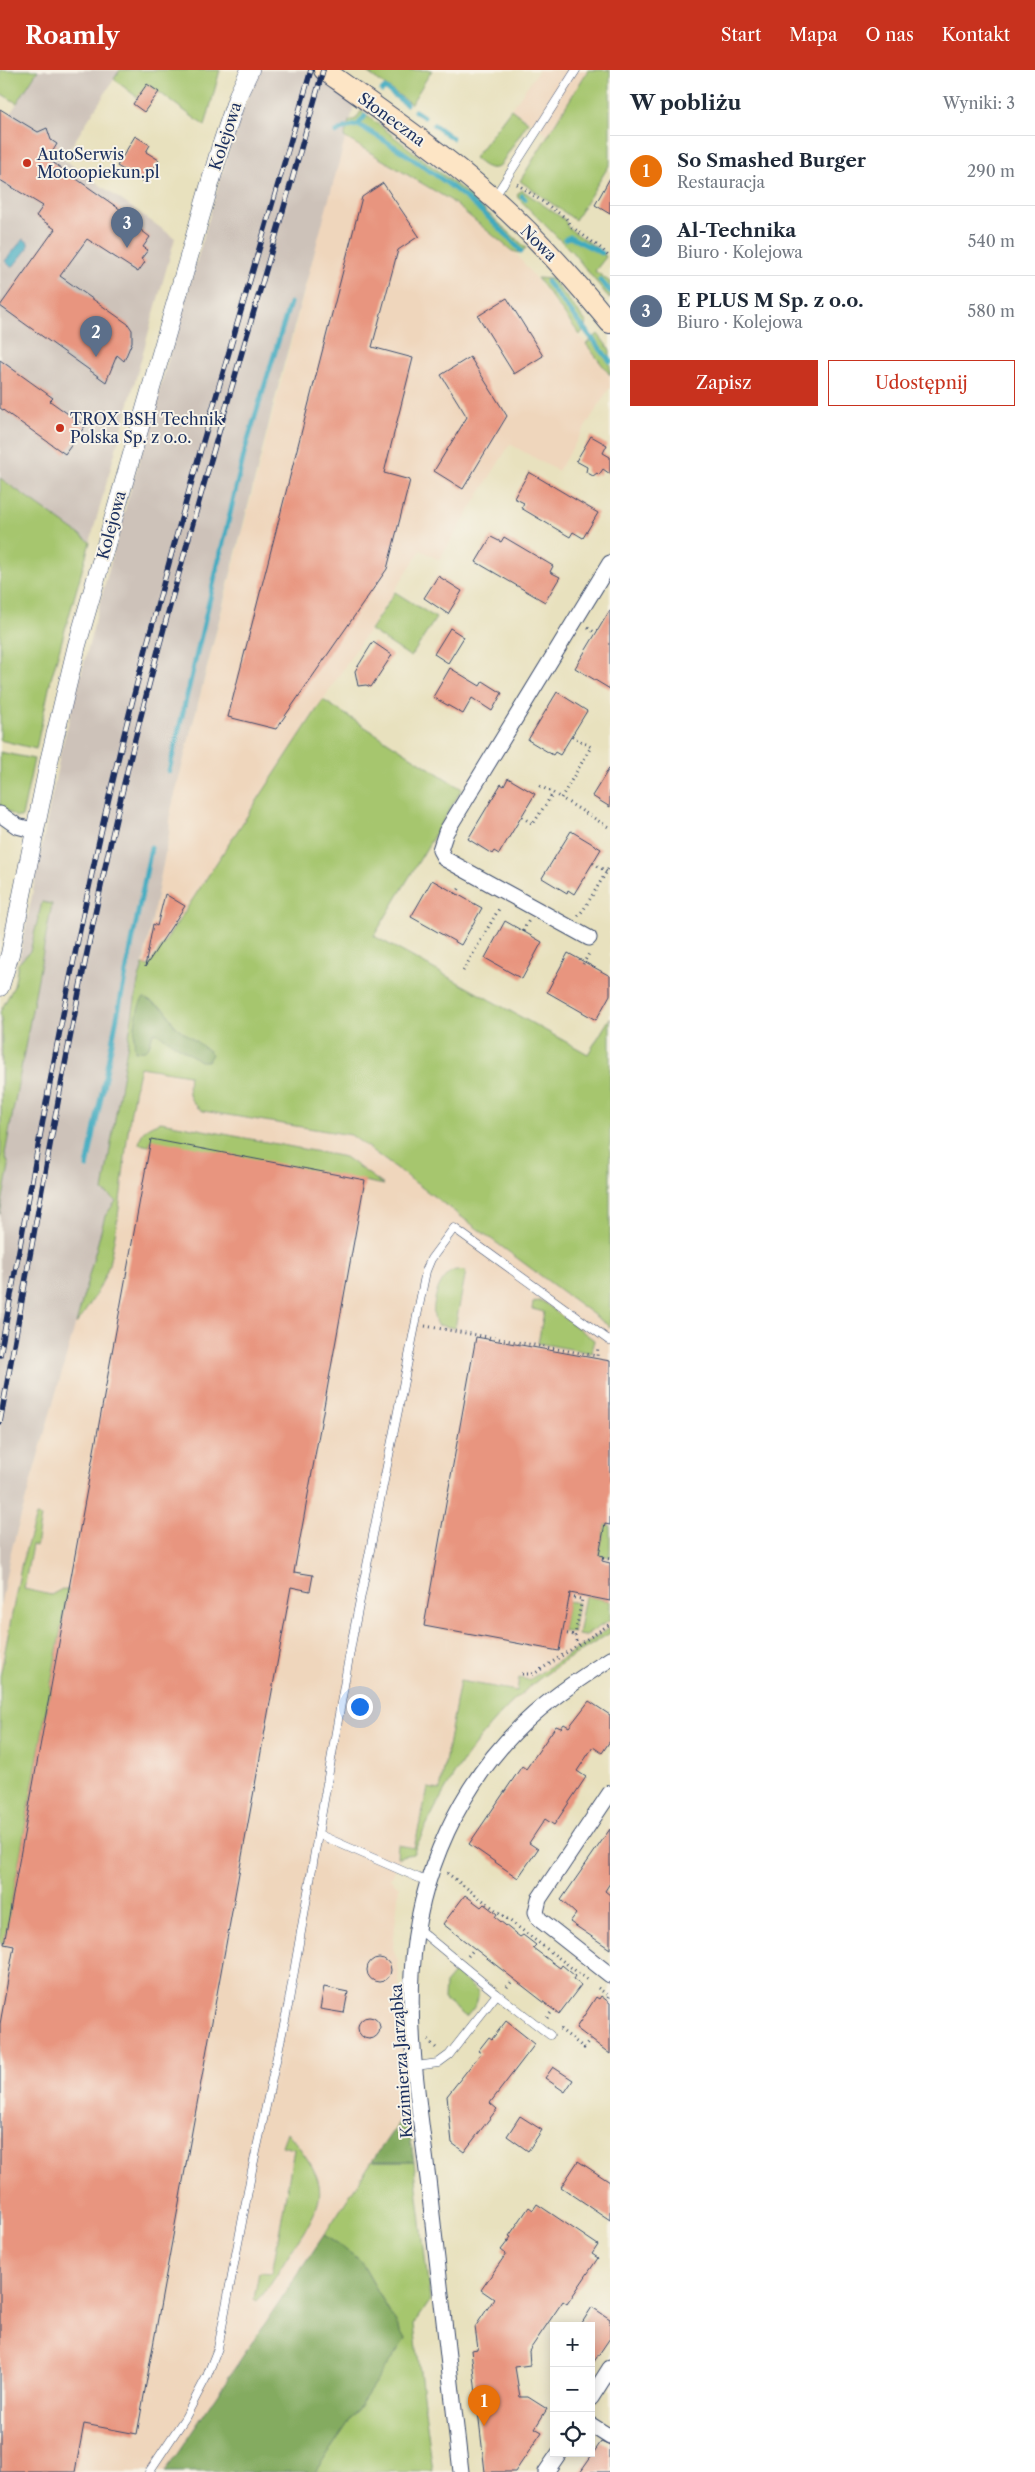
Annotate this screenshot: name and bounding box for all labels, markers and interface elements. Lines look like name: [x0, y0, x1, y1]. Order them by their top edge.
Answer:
text: Roamly: [25, 21, 119, 50]
text: Start: [721, 24, 761, 46]
text: Mapa: [789, 24, 837, 46]
text: O nas: [865, 24, 914, 46]
text: Kontakt: [942, 24, 1010, 46]
street label: Słoneczna: [354, 88, 430, 150]
text: W pobliżu: [630, 90, 741, 115]
text: Wyniki: 3: [943, 93, 1015, 113]
street label: Kolejowa: [205, 99, 246, 173]
place label: AutoSerwis Motoopiekun.pl: [36, 144, 160, 182]
text: So Smashed Burger: [677, 149, 866, 172]
marker: AutoSerwis Motoopiekun.pl: [21, 157, 33, 169]
text: 1: [642, 161, 650, 181]
text: 290 m: [967, 161, 1015, 181]
text: Restauracja: [677, 172, 765, 192]
pin: 3: [111, 207, 143, 248]
text: Al-Technika: [677, 219, 796, 242]
street label: Nowa: [517, 221, 562, 266]
text: 2: [641, 231, 651, 251]
text: 540 m: [968, 231, 1015, 251]
text: Biuro · Kolejowa: [677, 242, 803, 262]
text: E PLUS M Sp. z o.o.: [677, 289, 864, 312]
text: 3: [641, 301, 651, 321]
text: 580 m: [968, 301, 1015, 321]
text: Biuro · Kolejowa: [677, 312, 803, 332]
pin: 2: [80, 316, 112, 357]
button: Zapisz: [630, 360, 818, 406]
button: Udostępnij: [828, 360, 1015, 406]
place label: TROX BSH Technik Polska Sp. z o.o.: [70, 409, 224, 447]
marker: TROX BSH Technik Polska Sp. z o.o.: [54, 422, 66, 434]
street label: Kolejowa: [92, 488, 130, 562]
your location: [347, 1694, 373, 1720]
street label: Kazimierza Jarząbka: [386, 1983, 416, 2139]
map controls: [550, 2322, 595, 2457]
button: +: [550, 2322, 595, 2367]
button: −: [550, 2367, 595, 2412]
pin: 1: [468, 2385, 500, 2426]
button: locate: [550, 2412, 595, 2457]

